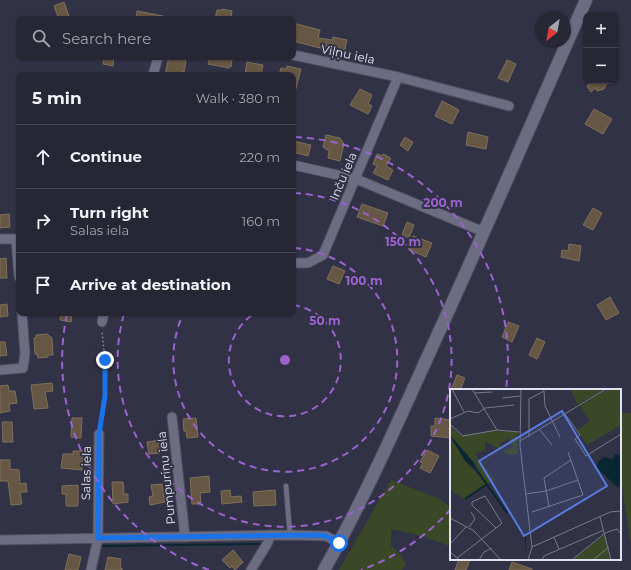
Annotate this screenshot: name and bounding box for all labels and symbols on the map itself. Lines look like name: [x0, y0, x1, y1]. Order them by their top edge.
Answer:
north arrow: [535, 12, 571, 48]
street label: Viļņu iela: [320, 41, 376, 67]
street label: Inču iela: [326, 150, 360, 202]
text: 200 m: [423, 195, 463, 210]
text: 150 m: [385, 234, 421, 249]
text: 100 m: [346, 273, 382, 288]
text: 50 m: [309, 313, 341, 328]
route end: [96, 351, 114, 369]
centre of rings: [278, 353, 292, 367]
inset map: [450, 389, 621, 560]
street label: Pumpuriņu iela: [154, 431, 178, 525]
street label: Salas iela: [78, 446, 94, 500]
route start: [330, 534, 348, 552]

